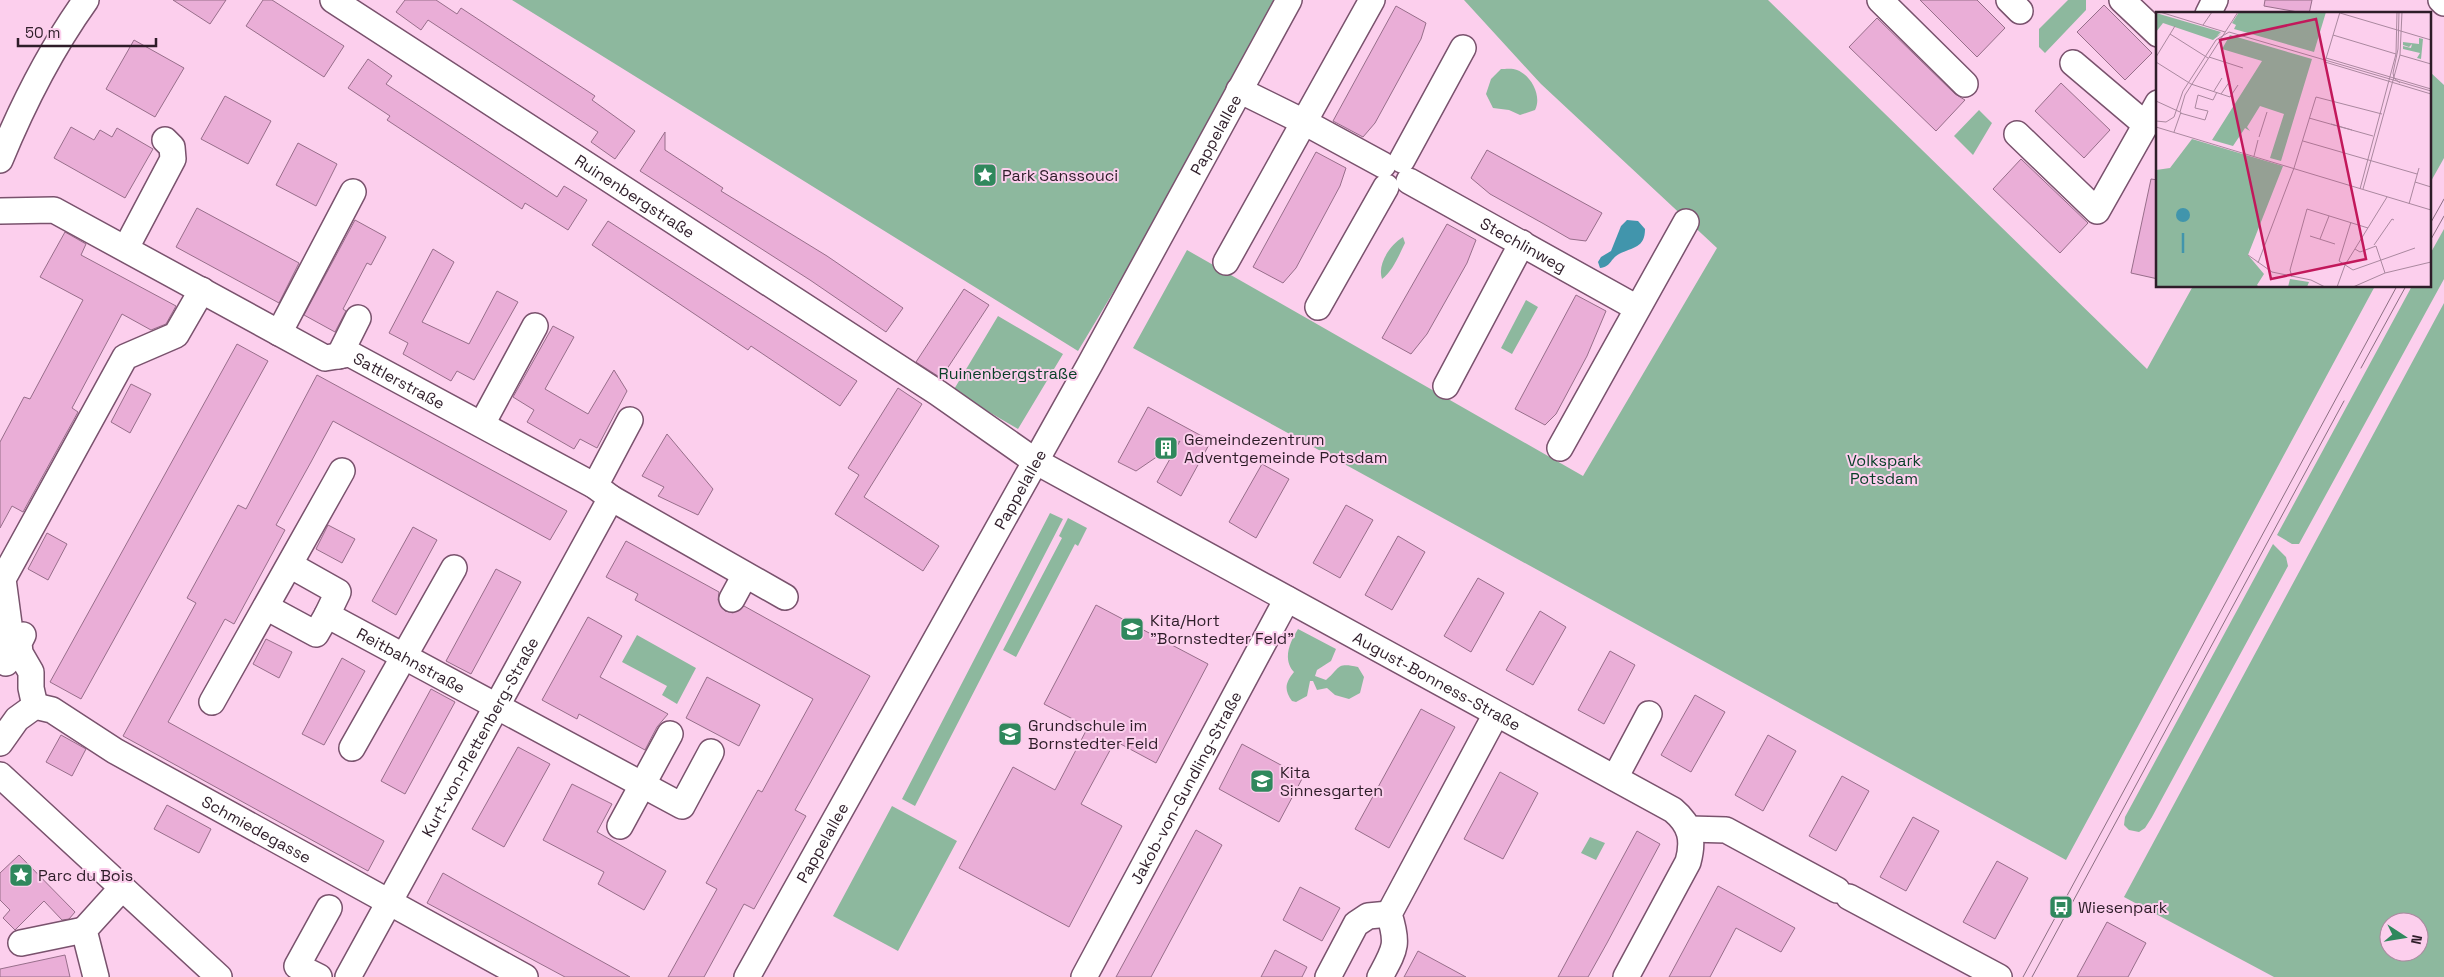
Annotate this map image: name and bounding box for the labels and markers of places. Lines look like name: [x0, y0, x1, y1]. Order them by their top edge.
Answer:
place icon: Park Sanssouci: [972, 162, 998, 188]
place label: Park Sanssouci: [1002, 165, 1118, 186]
place label: Gemeindezentrum Adventgemeinde Potsdam: [1184, 429, 1387, 468]
building icon: Gemeindezentrum Adventgemeinde Potsdam: [1153, 435, 1179, 461]
place label: Kita/Hort "Bornstedter Feld": [1150, 610, 1294, 649]
school or university icon: Kita/Hort "Bornstedter Feld": [1119, 616, 1145, 642]
place label: Grundschule im Bornstedter Feld: [1028, 715, 1158, 754]
school or university icon: Grundschule im Bornstedter Feld: [997, 721, 1023, 747]
place label: Kita Sinnesgarten: [1280, 762, 1383, 801]
school or university icon: Kita Sinnesgarten: [1249, 768, 1275, 794]
place icon: Parc du Bois: [8, 862, 34, 888]
place label: Parc du Bois: [38, 865, 133, 886]
bus stop icon: Wiesenpark: [2048, 894, 2074, 920]
place label: Wiesenpark: [2078, 897, 2168, 918]

